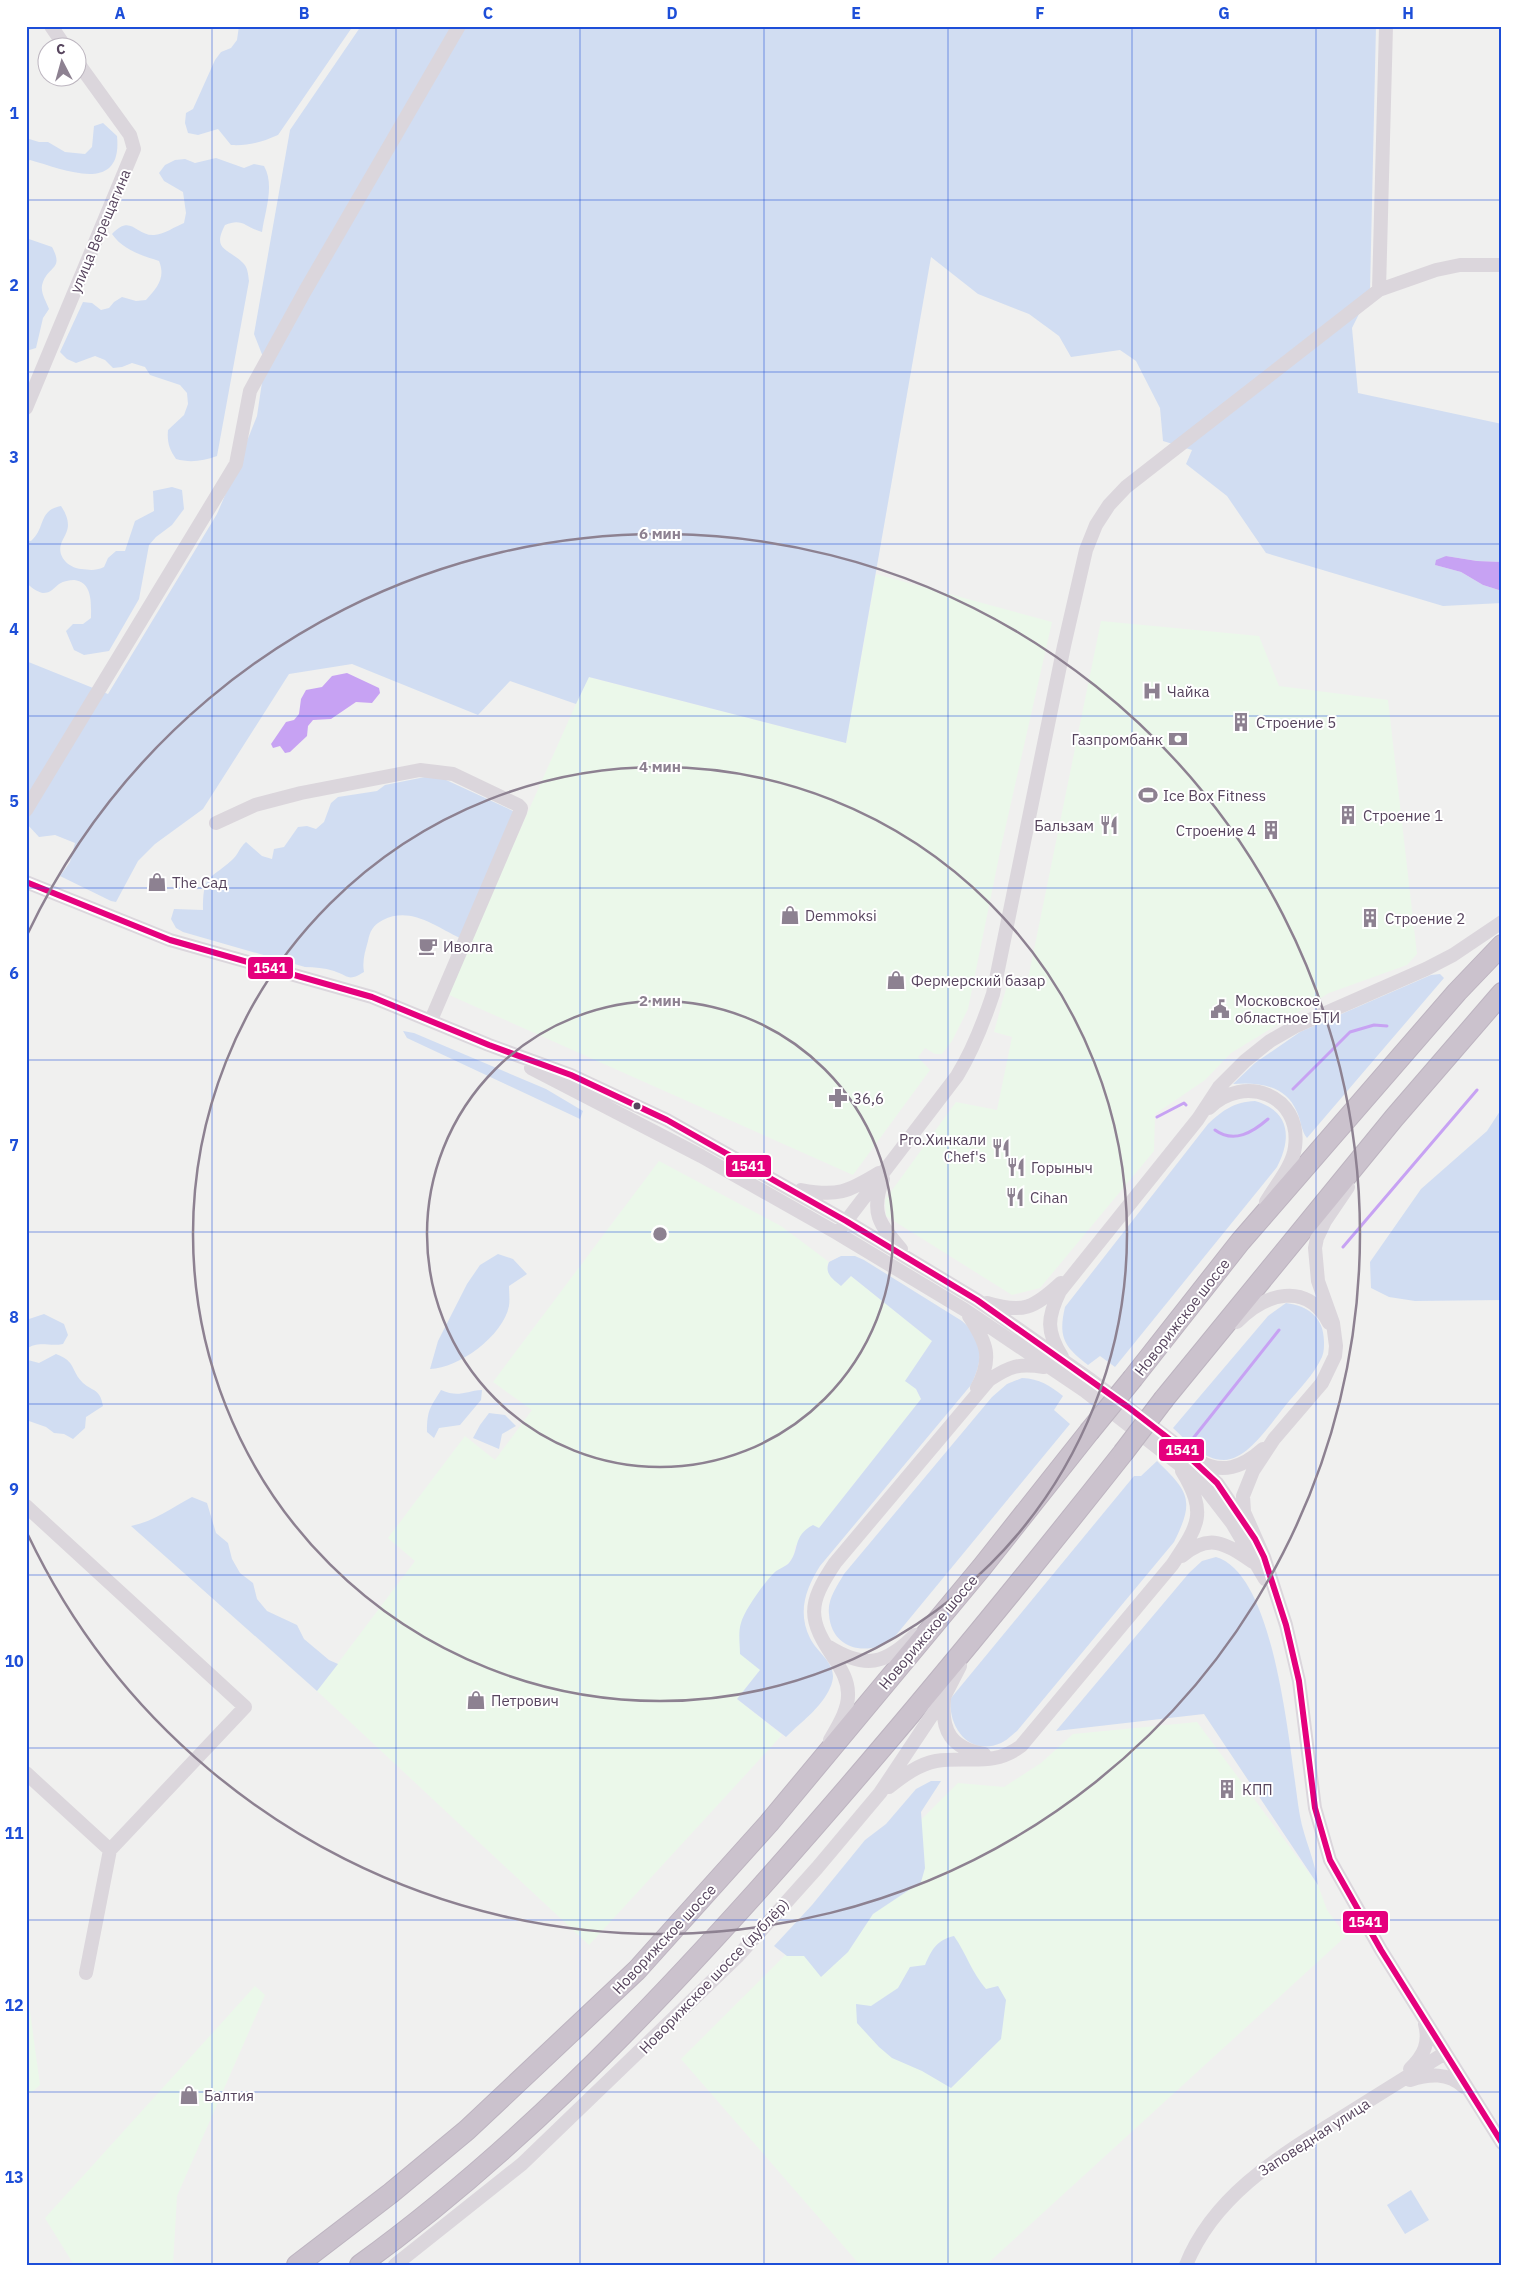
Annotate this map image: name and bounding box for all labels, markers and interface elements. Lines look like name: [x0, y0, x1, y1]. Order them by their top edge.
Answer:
text: A: [115, 3, 126, 23]
text: B: [299, 3, 310, 23]
text: C: [483, 3, 493, 23]
text: D: [666, 3, 678, 23]
text: E: [851, 3, 861, 23]
text: F: [1035, 3, 1045, 23]
text: G: [1218, 3, 1230, 23]
text: H: [1402, 3, 1414, 23]
north arrow: [38, 38, 88, 88]
text: С: [55, 40, 66, 58]
text: 1: [9, 103, 19, 123]
street label: улица Верещагина: [65, 166, 135, 296]
text: 2: [9, 275, 19, 295]
text: 3: [9, 447, 19, 467]
text: 6 мин: [639, 524, 681, 543]
text: 4: [9, 619, 19, 639]
hospital icon: Чайка: [1141, 680, 1163, 702]
place label: Чайка: [1167, 682, 1210, 701]
building icon: Строение 5: [1230, 711, 1252, 733]
place label: Строение 5: [1256, 713, 1336, 732]
bank icon: Газпромбанк: [1167, 728, 1189, 750]
place label: Газпромбанк: [1072, 730, 1163, 749]
text: 4 мин: [639, 757, 681, 776]
sports icon: Ice Box Fitness: [1137, 784, 1159, 806]
place label: Ice Box Fitness: [1163, 786, 1266, 805]
text: 5: [9, 791, 19, 811]
building icon: Строение 1: [1337, 804, 1359, 826]
place label: Строение 1: [1363, 806, 1443, 825]
restaurant icon: Бальзам: [1098, 814, 1120, 836]
place label: Бальзам: [1034, 816, 1094, 835]
building icon: Строение 4: [1260, 819, 1282, 841]
place label: Строение 4: [1176, 821, 1256, 840]
shop icon: The Сад: [146, 871, 168, 893]
place label: The Сад: [172, 873, 228, 892]
shop icon: Demmoksi: [779, 904, 801, 926]
place label: Demmoksi: [805, 906, 877, 925]
building icon: Строение 2: [1359, 907, 1381, 929]
place label: Строение 2: [1385, 909, 1465, 928]
cafe icon: Иволга: [417, 935, 439, 957]
place label: Иволга: [443, 937, 493, 956]
line badge: 1541: [247, 956, 294, 980]
text: 1541: [253, 959, 287, 977]
text: 6: [9, 963, 19, 983]
shop icon: Фермерский базар: [885, 969, 907, 991]
place label: Фермерский базар: [911, 971, 1046, 990]
text: 2 мин: [639, 991, 681, 1010]
place label: Московское областное БТИ: [1235, 991, 1340, 1027]
public building icon: Московское областное БТИ: [1209, 998, 1231, 1020]
pharmacy icon: 36,6: [827, 1087, 849, 1109]
place label: 36,6: [853, 1089, 884, 1108]
unlabelled marker: [632, 1101, 642, 1111]
place label: Pro.Хинкали Chef's: [899, 1130, 986, 1166]
text: 7: [9, 1135, 19, 1155]
restaurant icon: Pro.Хинкали Chef's: [990, 1137, 1012, 1159]
line badge: 1541: [725, 1154, 772, 1178]
restaurant icon: Горыныч: [1005, 1156, 1027, 1178]
text: 1541: [731, 1157, 765, 1175]
place label: Горыныч: [1031, 1158, 1093, 1177]
restaurant icon: Cihan: [1004, 1186, 1026, 1208]
place label: Cihan: [1030, 1188, 1068, 1207]
centre of rings: [651, 1225, 669, 1243]
street label: Новорижское шоссе: [1130, 1254, 1234, 1380]
text: 8: [9, 1307, 19, 1327]
line badge: 1541: [1158, 1438, 1205, 1462]
text: 1541: [1165, 1441, 1199, 1459]
text: 9: [9, 1479, 19, 1499]
street label: Новорижское шоссе: [874, 1571, 982, 1693]
text: 10: [4, 1651, 24, 1671]
shop icon: Петрович: [465, 1689, 487, 1711]
place label: Петрович: [491, 1691, 559, 1710]
building icon: КПП: [1216, 1778, 1238, 1800]
place label: КПП: [1242, 1780, 1273, 1799]
text: 11: [4, 1823, 24, 1843]
street label: Новорижское шоссе: [608, 1880, 720, 1998]
street label: Новорижское шоссе (дублёр): [635, 1895, 793, 2057]
line badge: 1541: [1342, 1910, 1389, 1934]
text: 1541: [1348, 1913, 1382, 1931]
text: 12: [4, 1995, 24, 2015]
shop icon: Балтия: [178, 2084, 200, 2106]
place label: Балтия: [204, 2086, 254, 2105]
street label: Заповедная улица: [1255, 2094, 1373, 2180]
text: 13: [4, 2167, 24, 2187]

